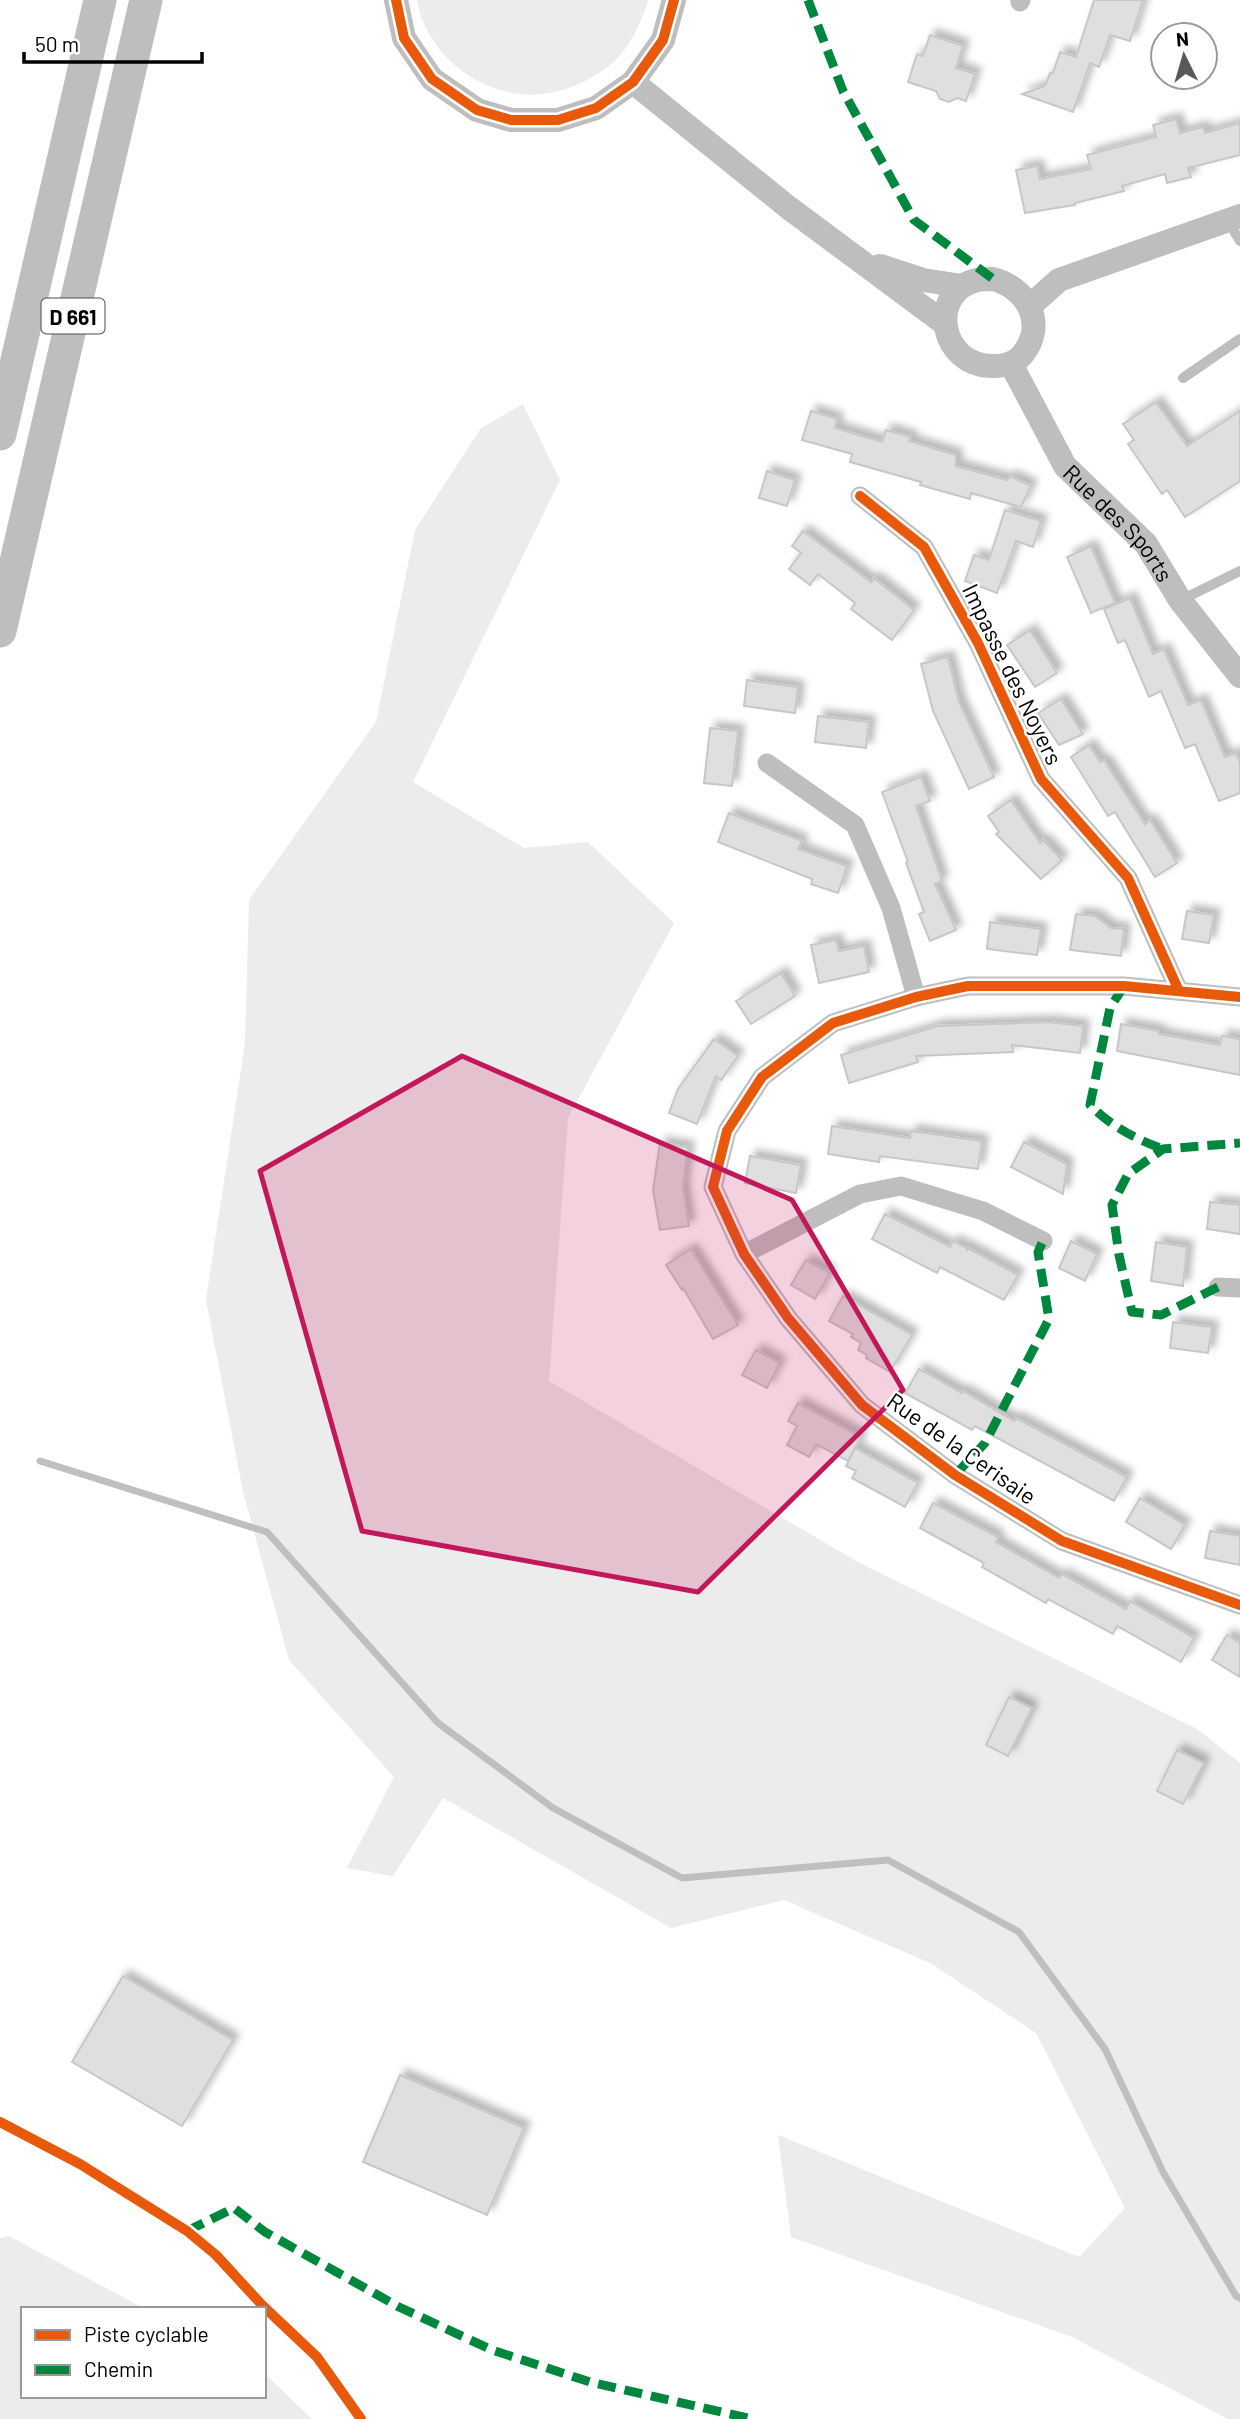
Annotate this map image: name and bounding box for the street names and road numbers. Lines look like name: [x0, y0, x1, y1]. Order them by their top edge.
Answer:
road number: D 661: [42, 298, 104, 334]
street label: Rue des Sports: [1058, 458, 1179, 587]
street label: Impasse des Noyers: [957, 579, 1069, 769]
street label: Rue de la Cerisaie: [882, 1386, 1042, 1510]

